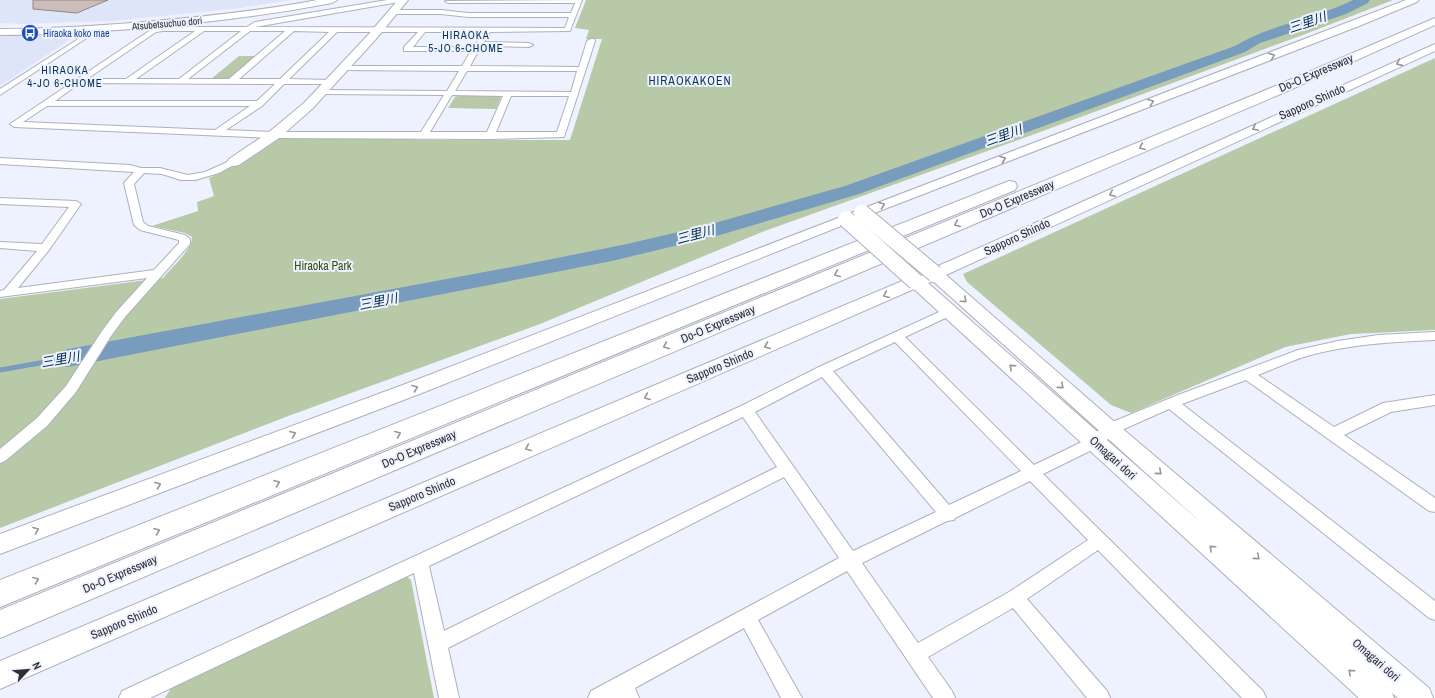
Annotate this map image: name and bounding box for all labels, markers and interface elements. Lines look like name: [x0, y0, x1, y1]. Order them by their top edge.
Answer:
water label: 三里川: [1286, 7, 1330, 37]
street label: Atsubetsuchuo dori: [130, 14, 203, 33]
bus stop icon: Hiraoka koko mae: [20, 23, 40, 43]
place label: Hiraoka koko mae: [43, 27, 110, 40]
district label: HIRAOKA 5-JO 6-CHOME: [428, 28, 504, 55]
street label: Do-O Expressway: [1276, 50, 1356, 96]
one-way arrow: [1269, 52, 1276, 60]
one-way arrow: [1396, 58, 1404, 66]
district label: HIRAOKA 4-JO 6-CHOME: [27, 63, 103, 90]
district label: HIRAOKAKOEN: [648, 73, 732, 89]
street label: Sapporo Shindo: [1276, 80, 1348, 124]
one-way arrow: [1147, 99, 1154, 107]
water label: 三里川: [982, 120, 1026, 150]
one-way arrow: [1252, 123, 1260, 131]
one-way arrow: [1138, 142, 1145, 150]
one-way arrow: [1000, 155, 1007, 163]
street label: Do-O Expressway: [977, 176, 1057, 222]
one-way arrow: [1108, 189, 1116, 197]
one-way arrow: [878, 201, 885, 209]
street label: Sapporo Shindo: [981, 215, 1053, 259]
one-way arrow: [954, 219, 961, 227]
water label: 三里川: [674, 221, 718, 248]
park label: Hiraoka Park: [294, 258, 352, 274]
one-way arrow: [834, 269, 842, 277]
water label: 三里川: [357, 289, 401, 314]
one-way arrow: [883, 290, 890, 298]
one-way arrow: [959, 295, 967, 302]
street label: Do-O Expressway: [678, 301, 758, 347]
one-way arrow: [662, 341, 669, 349]
one-way arrow: [763, 341, 771, 349]
street label: Sapporo Shindo: [684, 345, 756, 387]
water label: 三里川: [39, 347, 83, 371]
one-way arrow: [1009, 365, 1016, 372]
one-way arrow: [1057, 382, 1064, 389]
one-way arrow: [411, 384, 418, 392]
one-way arrow: [644, 392, 652, 400]
street label: Do-O Expressway: [379, 426, 459, 472]
one-way arrow: [289, 430, 296, 438]
one-way arrow: [394, 431, 401, 439]
street label: Omagari dori: [1086, 433, 1140, 483]
one-way arrow: [525, 444, 532, 452]
one-way arrow: [1155, 467, 1162, 474]
street label: Sapporo Shindo: [386, 473, 458, 515]
one-way arrow: [274, 479, 281, 487]
one-way arrow: [155, 481, 162, 489]
one-way arrow: [33, 527, 40, 535]
one-way arrow: [153, 528, 160, 536]
one-way arrow: [1209, 545, 1217, 552]
street label: Do-O Expressway: [80, 551, 160, 597]
one-way arrow: [1253, 553, 1260, 560]
one-way arrow: [33, 576, 40, 584]
street label: Sapporo Shindo: [88, 601, 160, 643]
street label: Omagari dori: [1349, 635, 1403, 685]
north arrow: [8, 650, 48, 690]
text: N: [29, 660, 45, 672]
one-way arrow: [1348, 670, 1355, 677]

